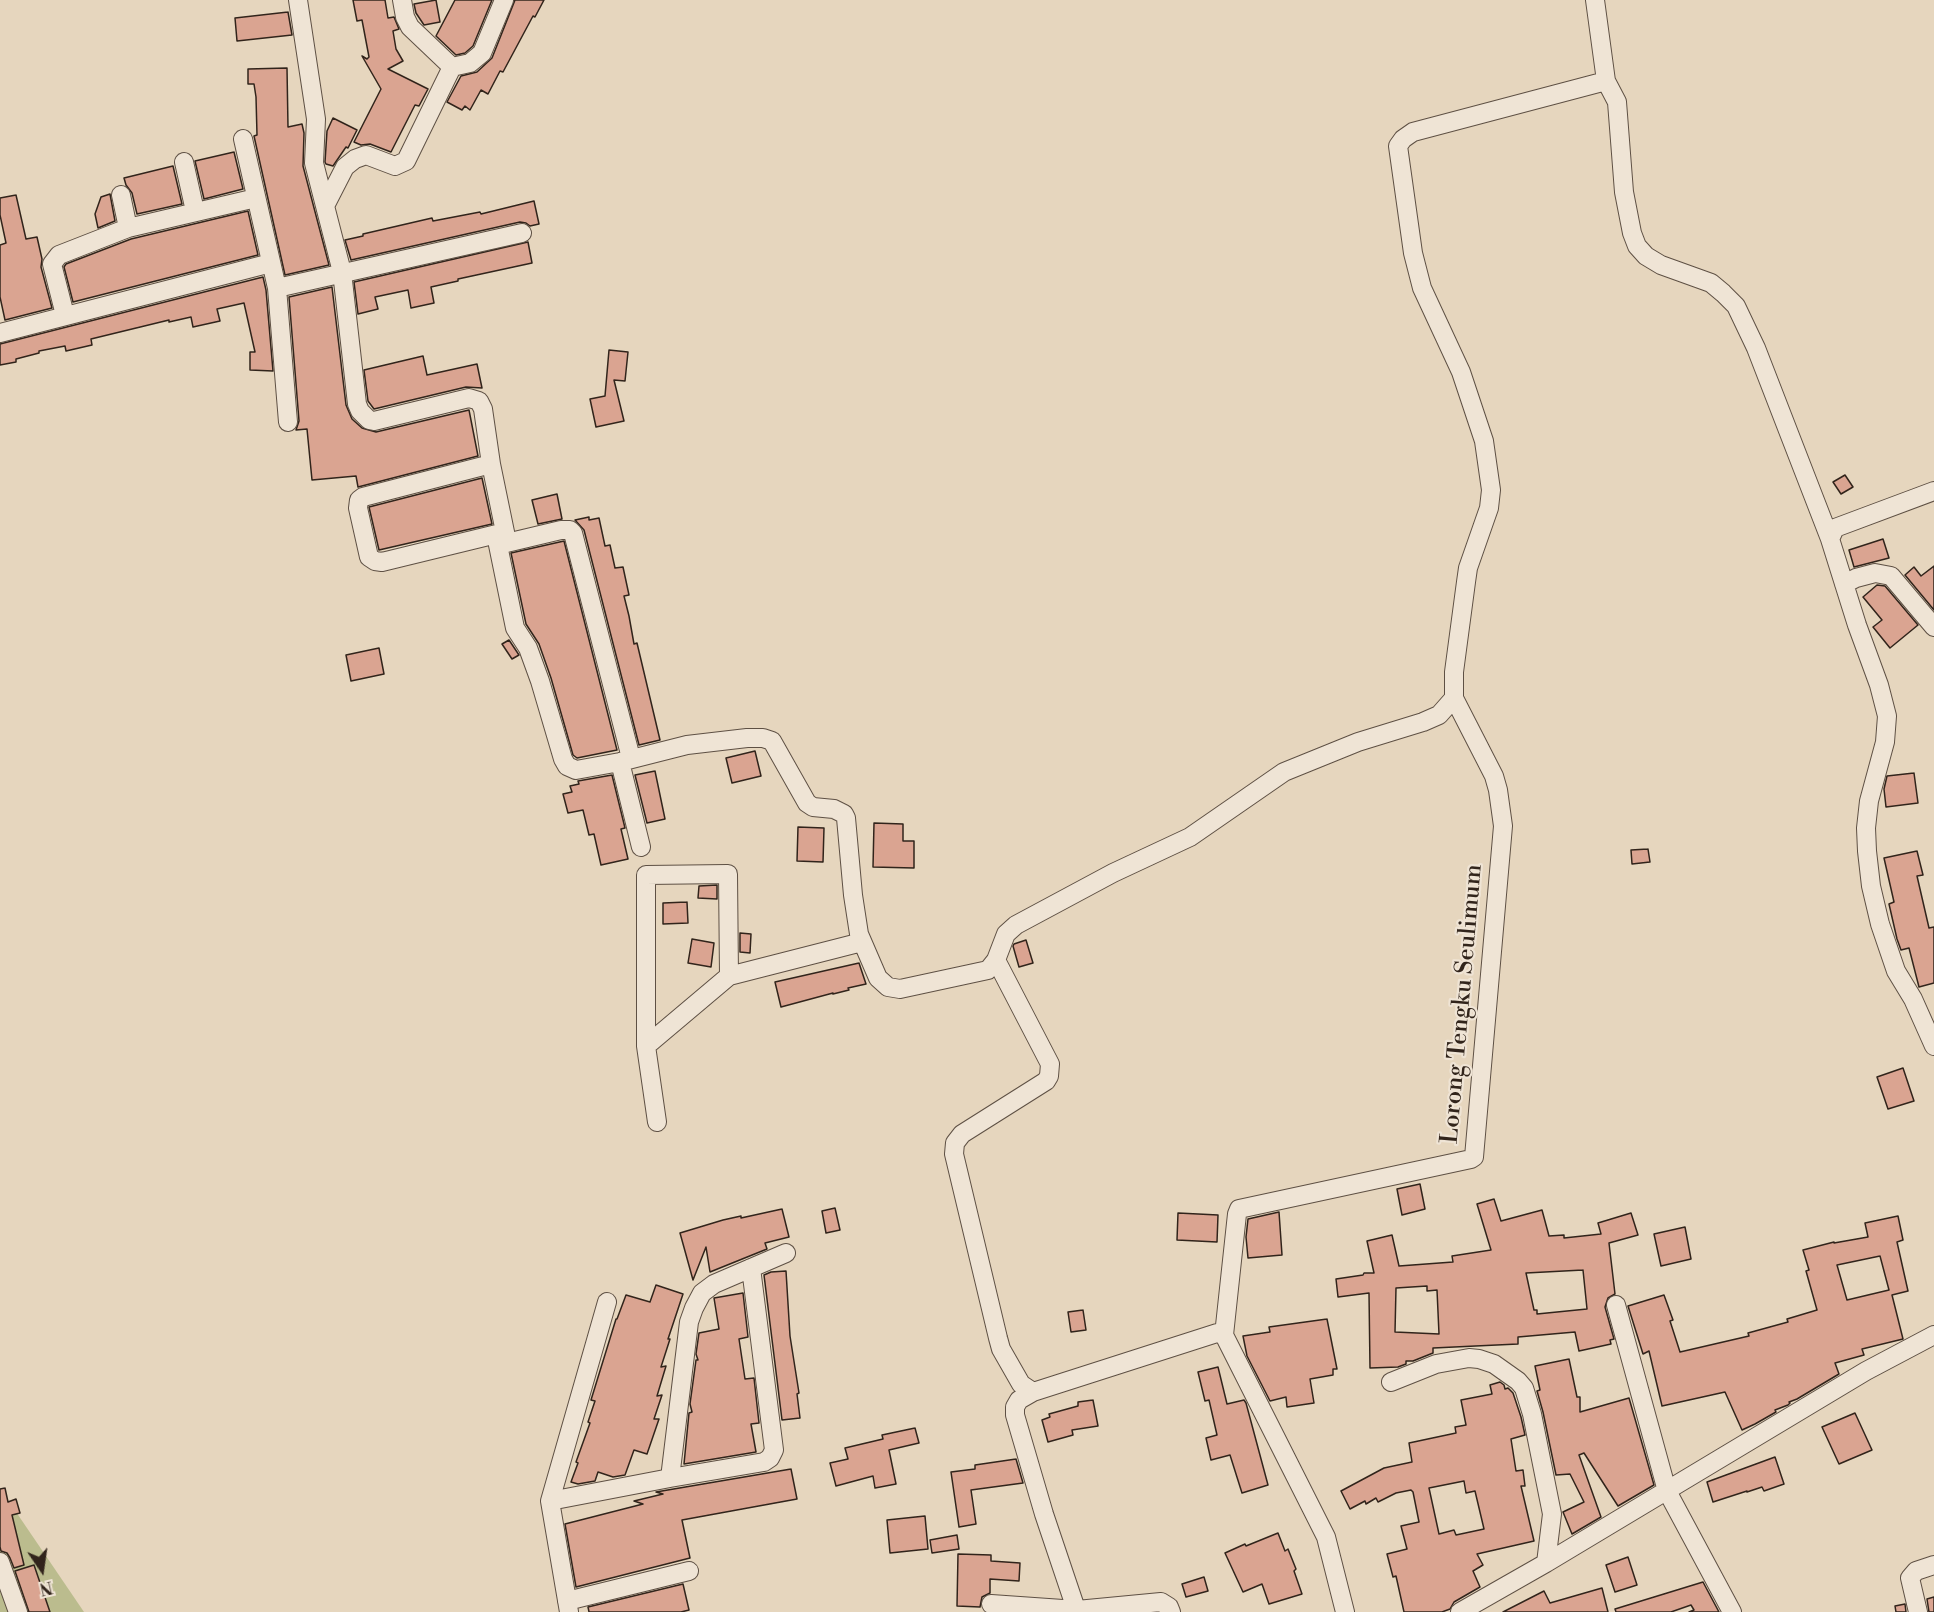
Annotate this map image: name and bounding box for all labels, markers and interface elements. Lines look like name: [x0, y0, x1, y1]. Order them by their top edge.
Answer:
street label: Lorong Tengku Seulimum: [1436, 863, 1490, 1145]
north arrow: [12, 1540, 72, 1600]
text: N: [38, 1576, 54, 1599]

